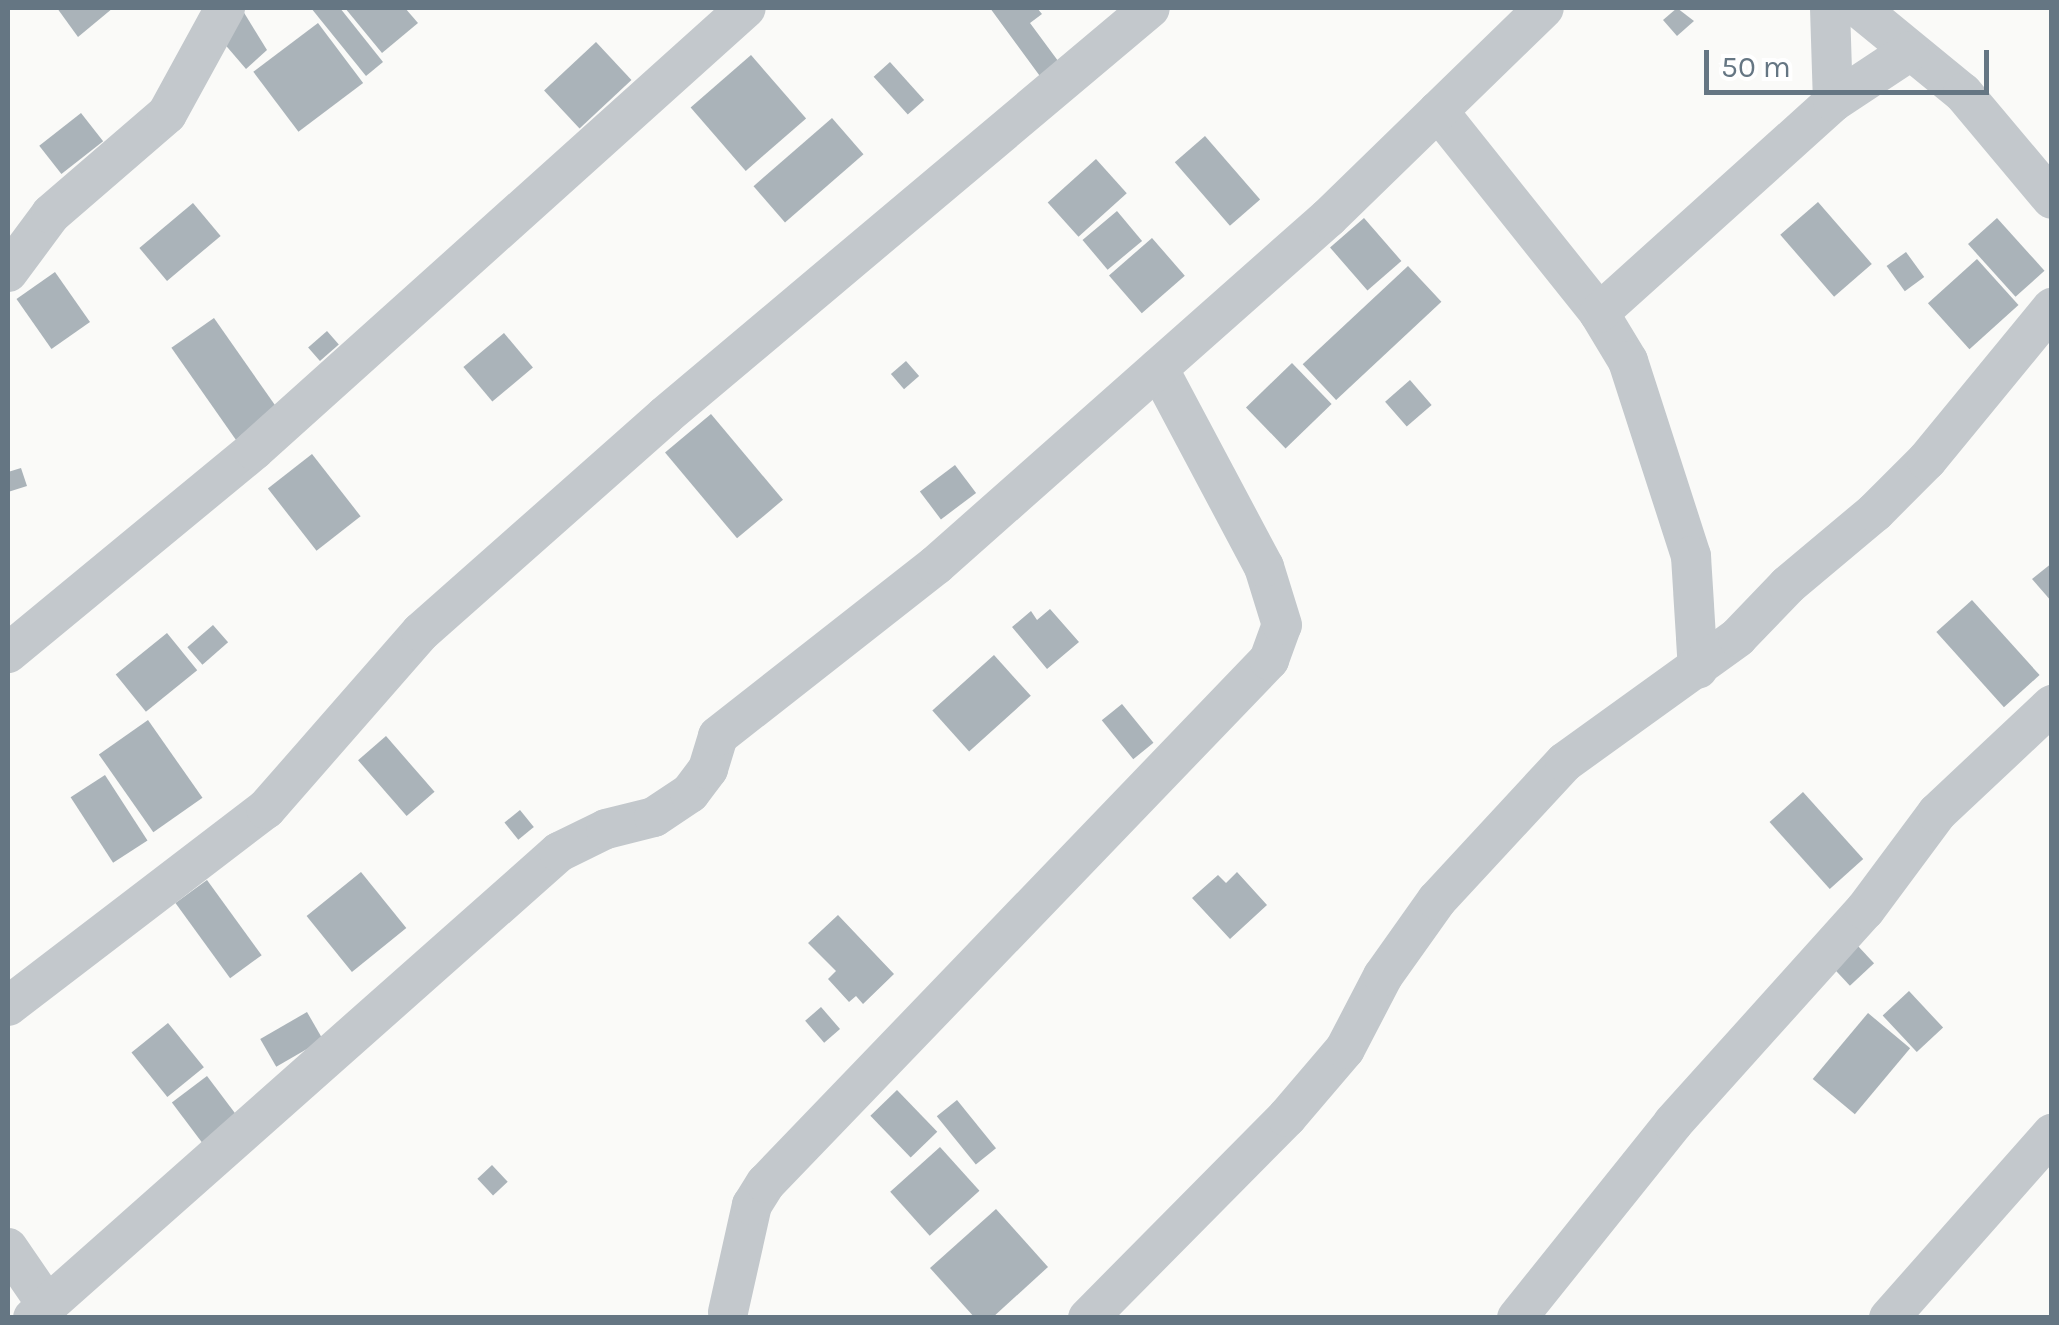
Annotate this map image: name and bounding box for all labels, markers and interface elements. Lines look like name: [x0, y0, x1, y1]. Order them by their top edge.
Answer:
scale bar: [1709, 30, 1994, 92]
text: 50 m: [1721, 49, 1791, 85]

